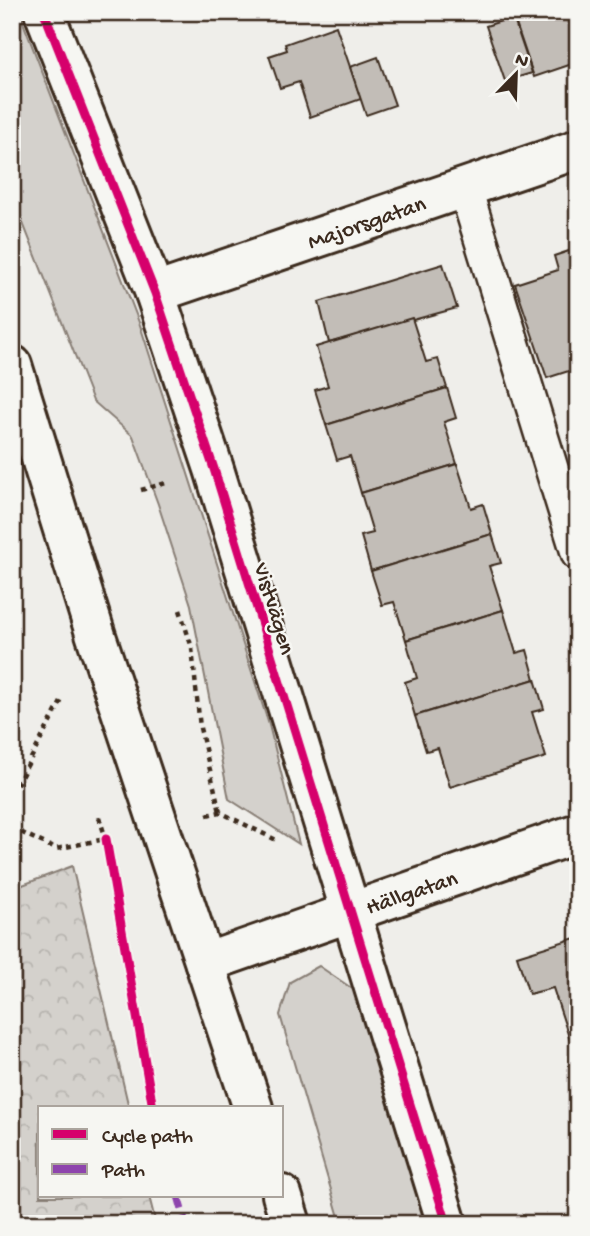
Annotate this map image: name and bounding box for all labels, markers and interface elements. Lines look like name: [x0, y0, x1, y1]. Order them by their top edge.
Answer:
north arrow: [482, 38, 552, 108]
text: N: [511, 49, 531, 75]
street label: Majorsgatan: [305, 192, 430, 257]
street label: Vistvägen: [246, 559, 299, 658]
street label: Hällgatan: [363, 866, 461, 923]
legend: [38, 1106, 284, 1198]
text: Cycle path: [102, 1126, 193, 1151]
text: Path: [101, 1160, 145, 1185]

